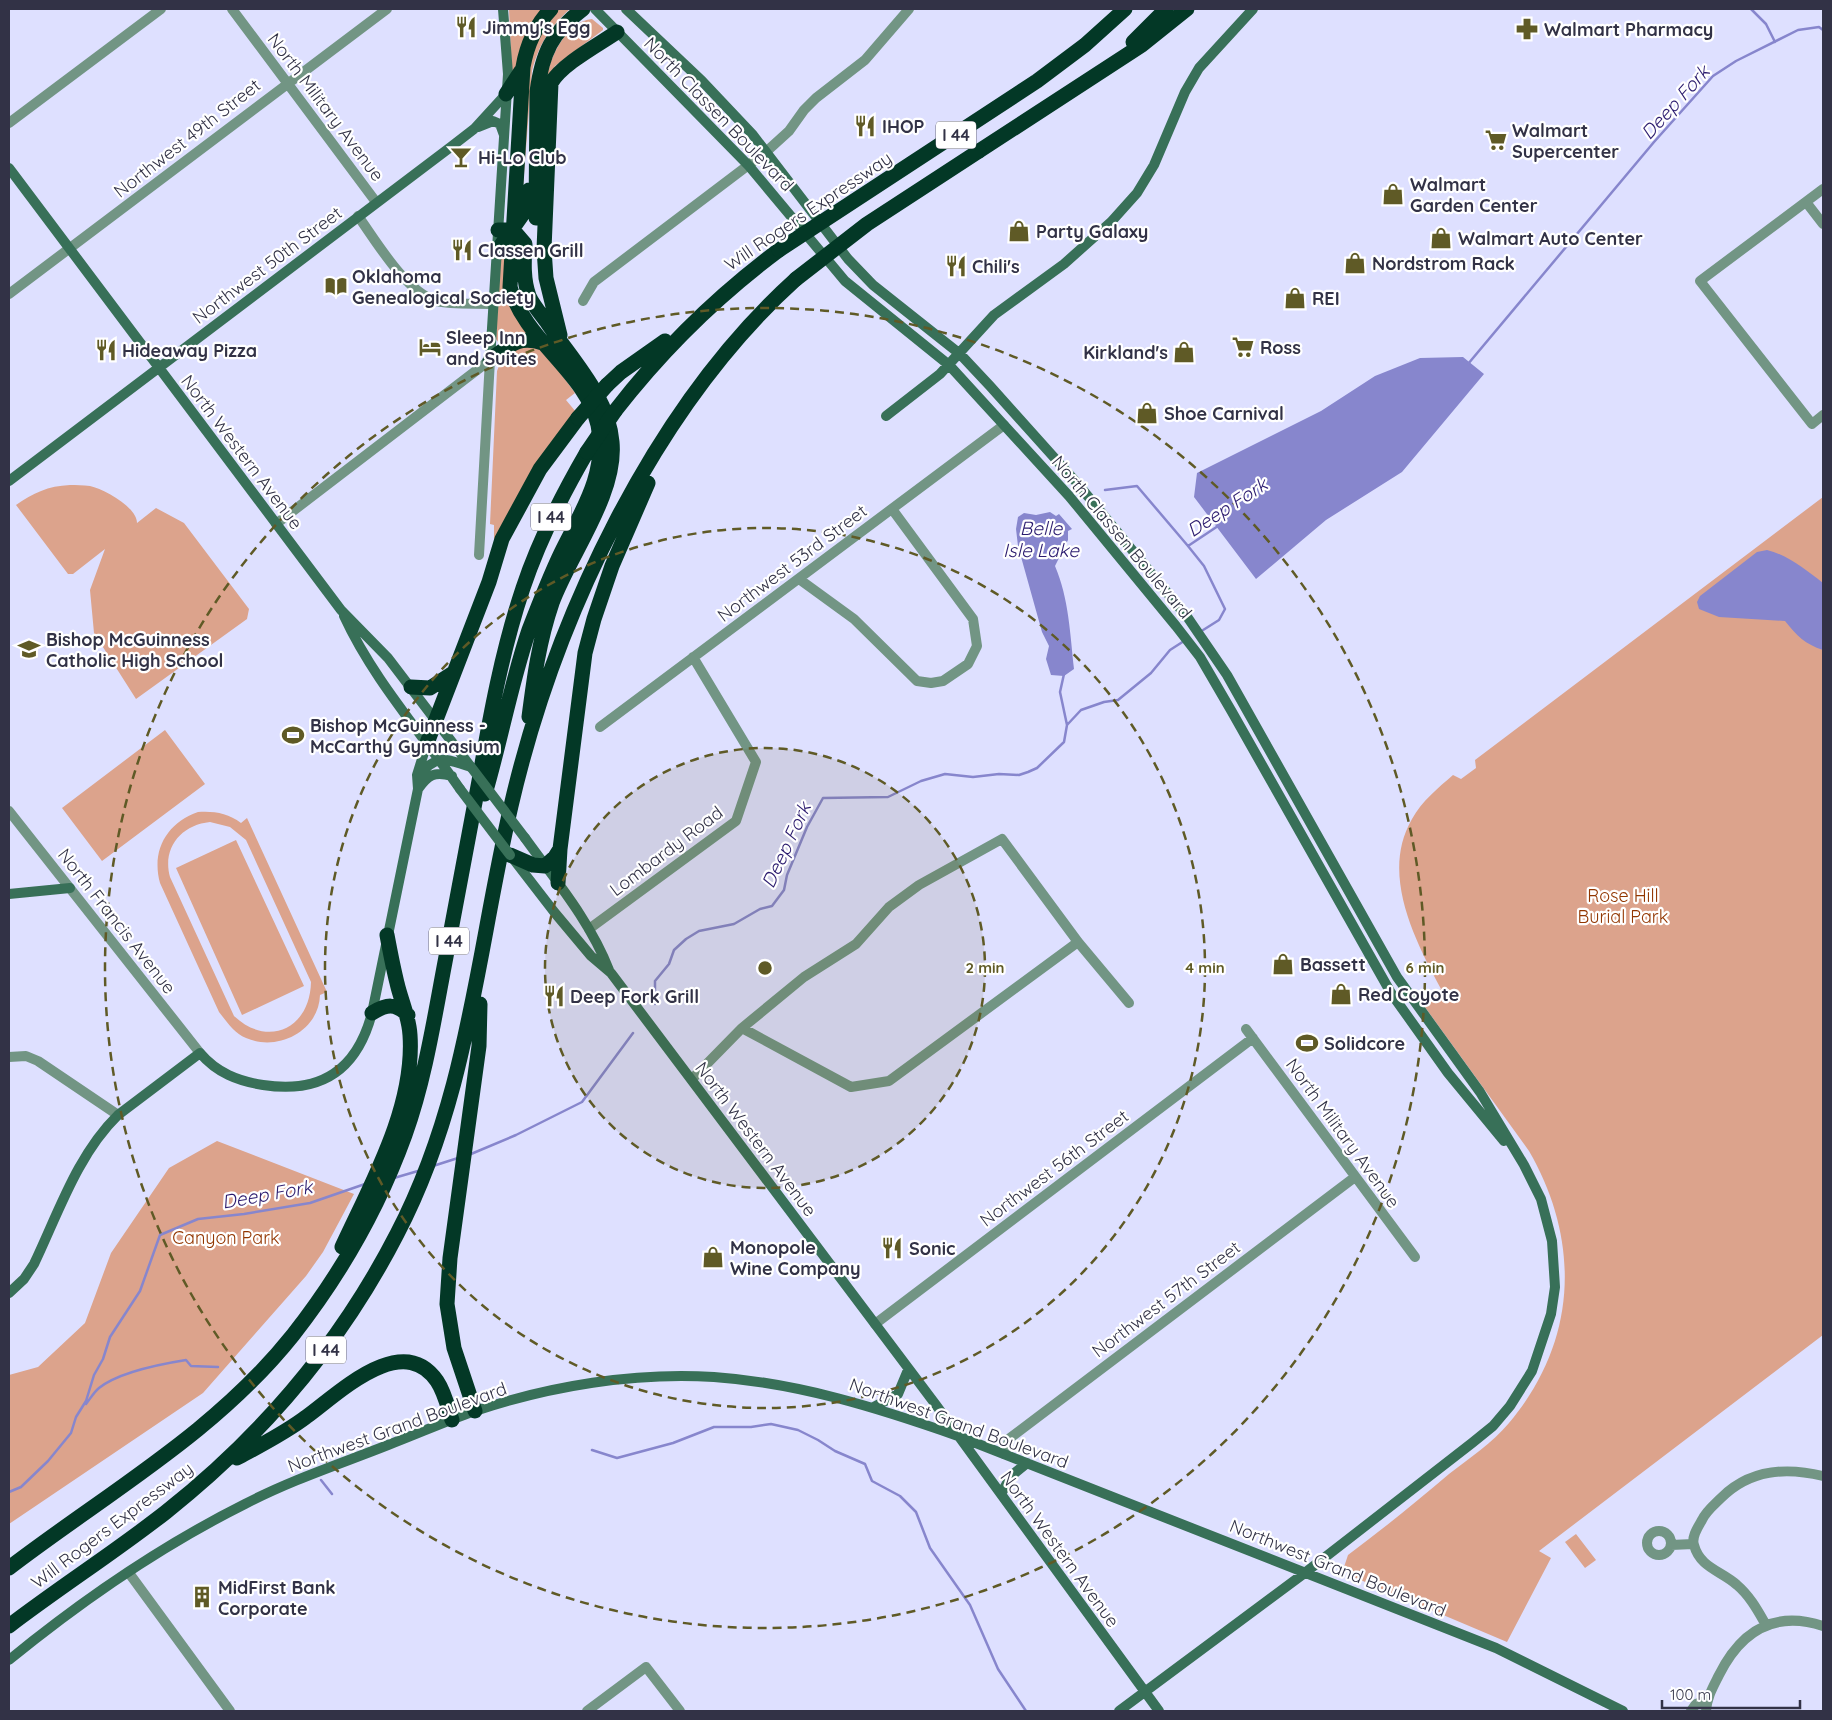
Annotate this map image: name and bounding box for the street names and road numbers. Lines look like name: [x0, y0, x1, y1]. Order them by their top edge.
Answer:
street label: North Military Avenue: [263, 28, 389, 186]
street label: North Classen Boulevard: [639, 32, 799, 196]
street label: Northwest 49th Street: [109, 74, 265, 202]
road number: I 44: [936, 122, 976, 148]
street label: Will Rogers Expressway: [720, 146, 896, 276]
street label: Northwest 50th Street: [188, 201, 346, 329]
street label: North Western Avenue: [176, 370, 308, 534]
street label: North Classen Boulevard: [1047, 451, 1197, 623]
street label: Northwest 53rd Street: [713, 499, 871, 627]
road number: I 44: [531, 504, 571, 530]
street label: Lombardy Road: [605, 801, 727, 901]
street label: North Francis Avenue: [53, 844, 181, 998]
road number: I 44: [429, 928, 469, 954]
street label: North Military Avenue: [1281, 1054, 1405, 1212]
street label: North Western Avenue: [690, 1057, 822, 1221]
street label: Northwest 56th Street: [975, 1105, 1133, 1231]
street label: Northwest 57th Street: [1087, 1236, 1245, 1362]
road number: I 44: [306, 1336, 346, 1364]
street label: Northwest Grand Boulevard: [846, 1373, 1072, 1473]
street label: Northwest Grand Boulevard: [284, 1377, 510, 1477]
street label: Will Rogers Expressway: [27, 1457, 197, 1593]
street label: North Western Avenue: [995, 1466, 1125, 1632]
street label: Northwest Grand Boulevard: [1226, 1514, 1450, 1622]

